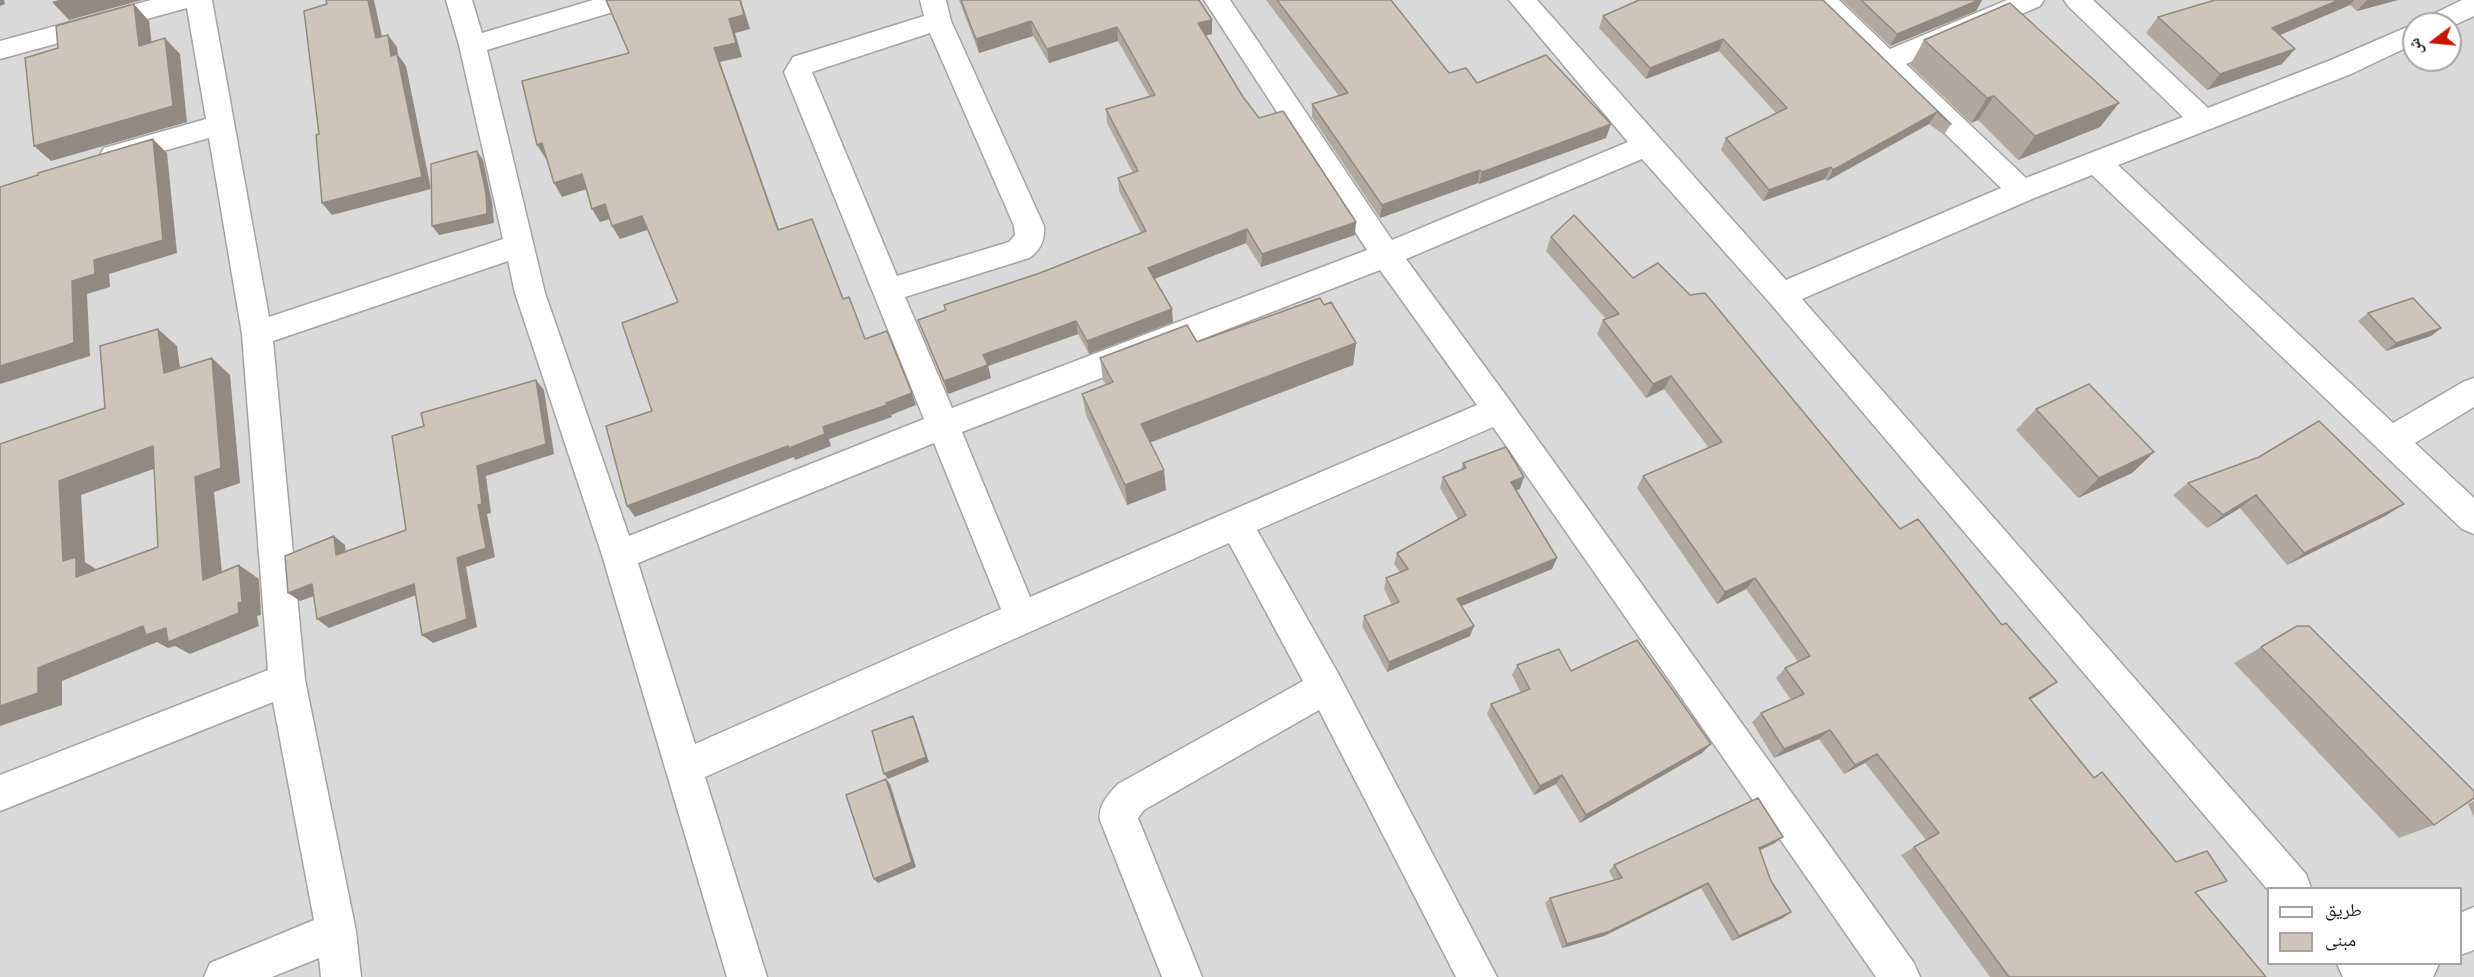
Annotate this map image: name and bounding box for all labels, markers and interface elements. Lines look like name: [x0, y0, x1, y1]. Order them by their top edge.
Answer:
north arrow: [2402, 12, 2462, 72]
text: ش: [2405, 35, 2429, 57]
legend: [2267, 887, 2462, 965]
text: طريق: [2325, 900, 2362, 923]
text: مبنى: [2325, 930, 2356, 953]

